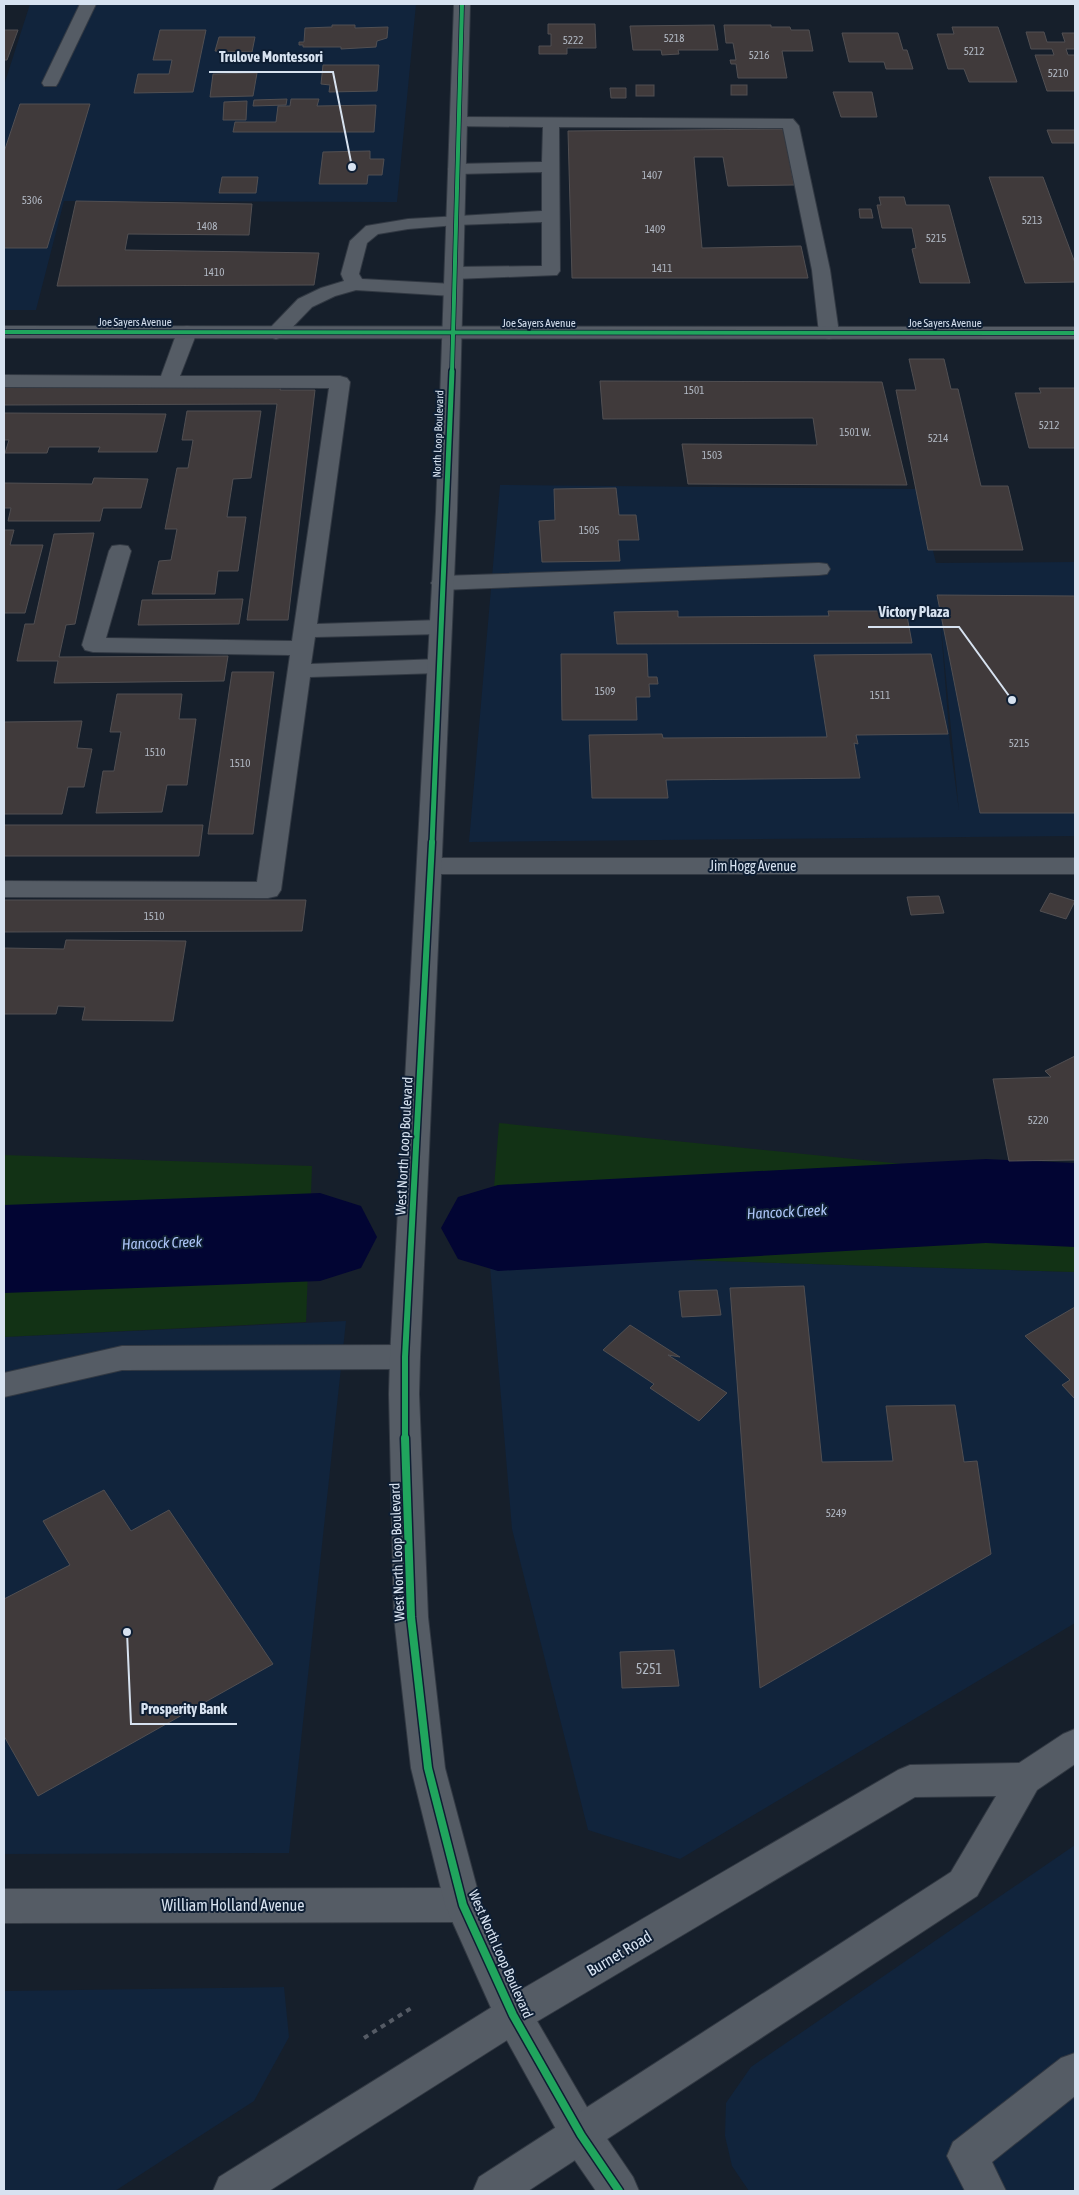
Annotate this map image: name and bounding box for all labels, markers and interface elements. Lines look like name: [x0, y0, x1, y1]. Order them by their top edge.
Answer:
house number: 5218: [664, 32, 684, 44]
house number: 5222: [563, 34, 583, 46]
callout: Trulove Montessori: [209, 42, 333, 72]
house number: 5212: [964, 45, 984, 57]
text: Trulove Montessori: [219, 48, 323, 65]
house number: 5216: [749, 49, 769, 61]
house number: 5210: [1048, 67, 1068, 79]
house number: 1407: [642, 169, 662, 181]
house number: 5306: [22, 194, 42, 206]
house number: 5213: [1022, 214, 1042, 226]
house number: 1408: [197, 220, 217, 232]
house number: 1409: [645, 223, 665, 235]
house number: 5215: [926, 232, 946, 244]
house number: 1411: [652, 262, 672, 274]
house number: 1410: [204, 266, 224, 278]
street label: Joe Sayers Avenue: [98, 316, 172, 328]
street label: Joe Sayers Avenue: [502, 317, 576, 329]
street label: Joe Sayers Avenue: [908, 317, 982, 329]
house number: 1501: [684, 384, 704, 396]
street label: North Loop Boulevard: [430, 390, 446, 478]
house number: 5212: [1039, 419, 1059, 431]
house number: 1501 W.: [839, 426, 871, 438]
house number: 5214: [928, 432, 948, 444]
house number: 1503: [702, 449, 722, 461]
house number: 1505: [579, 524, 599, 536]
callout: Victory Plaza: [868, 597, 959, 627]
text: Victory Plaza: [878, 603, 949, 620]
house number: 1509: [595, 685, 615, 697]
house number: 1511: [870, 689, 890, 701]
house number: 5215: [1009, 737, 1029, 749]
house number: 1510: [145, 746, 165, 758]
house number: 1510: [230, 757, 250, 769]
street label: Jim Hogg Avenue: [710, 858, 796, 874]
house number: 1510: [144, 910, 164, 922]
street label: West North Loop Boulevard: [392, 1076, 416, 1216]
house number: 5220: [1028, 1114, 1048, 1126]
water label: Hancock Creek: [746, 1201, 828, 1222]
water label: Hancock Creek: [121, 1233, 203, 1252]
street label: West North Loop Boulevard: [387, 1483, 407, 1621]
house number: 5249: [826, 1507, 846, 1519]
house number: 5251: [636, 1661, 662, 1677]
callout: Prosperity Bank: [131, 1694, 237, 1724]
text: Prosperity Bank: [141, 1700, 228, 1717]
street label: West North Loop Boulevard: [466, 1888, 536, 2020]
street label: William Holland Avenue: [161, 1896, 305, 1914]
street label: Burnet Road: [583, 1927, 655, 1979]

